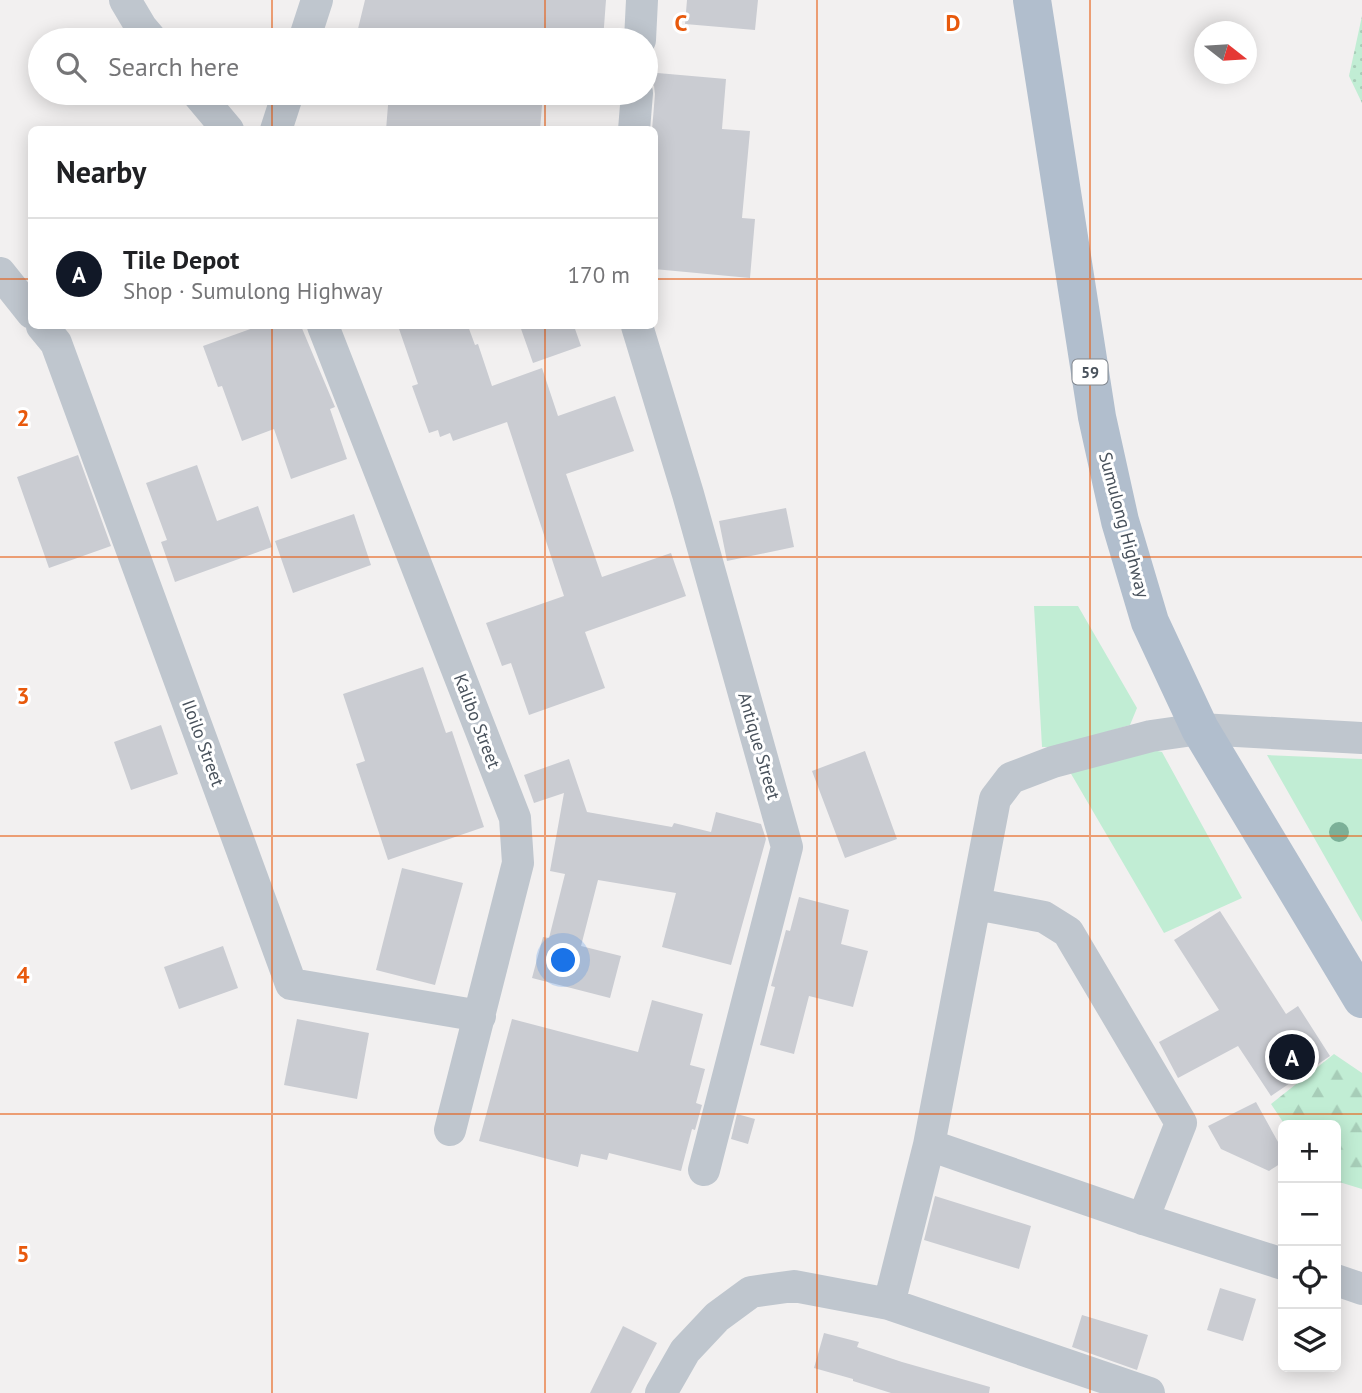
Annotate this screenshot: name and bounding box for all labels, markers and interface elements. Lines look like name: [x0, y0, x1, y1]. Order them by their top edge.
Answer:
text: C: [675, 8, 688, 37]
text: D: [946, 8, 960, 37]
north arrow: [1194, 21, 1257, 84]
search box: [28, 28, 658, 105]
icon: search: [52, 48, 90, 86]
text: Search here: [108, 50, 239, 83]
text: Nearby: [56, 152, 146, 191]
text: Tile Depot: [123, 243, 239, 276]
text: A: [72, 260, 86, 289]
text: 170 m: [568, 260, 630, 289]
text: Shop · Sumulong Highway: [123, 276, 382, 305]
road number: 59: [1072, 360, 1108, 384]
text: 2: [16, 403, 30, 432]
street label: Sumulong Highway: [1094, 450, 1155, 601]
street label: Kalibo Street: [449, 670, 506, 771]
text: 3: [16, 681, 30, 710]
street label: Antique Street: [733, 690, 786, 802]
street label: Iloilo Street: [177, 696, 230, 789]
your location: [546, 943, 580, 977]
text: 4: [16, 960, 30, 989]
pin: A: [1269, 1031, 1315, 1083]
map controls: [1278, 1120, 1341, 1372]
button: +: [1278, 1120, 1341, 1183]
button: −: [1278, 1183, 1341, 1246]
text: 5: [16, 1239, 30, 1268]
button: locate: [1278, 1246, 1341, 1309]
button: layers: [1278, 1309, 1341, 1372]

